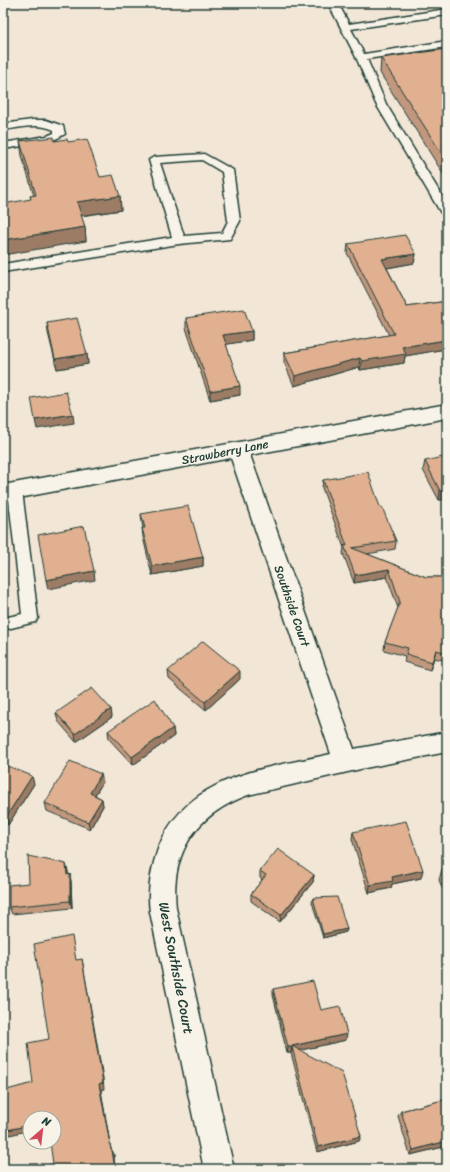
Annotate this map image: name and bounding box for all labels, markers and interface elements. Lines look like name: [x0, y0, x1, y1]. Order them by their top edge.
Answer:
street label: Strawberry Lane: [180, 433, 270, 471]
street label: Southside Court: [268, 562, 317, 651]
street label: West Southside Court: [151, 900, 201, 1036]
north arrow: [22, 1110, 62, 1150]
text: N: [38, 1111, 55, 1132]

